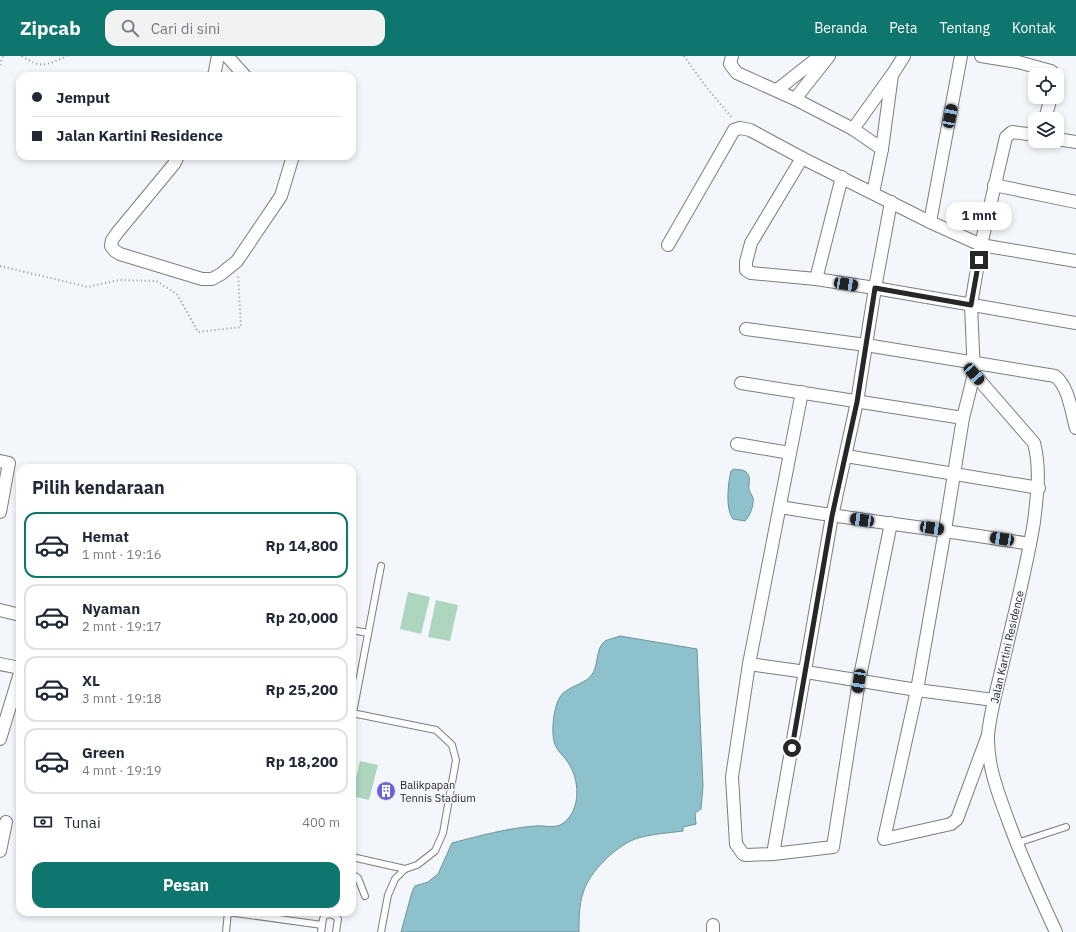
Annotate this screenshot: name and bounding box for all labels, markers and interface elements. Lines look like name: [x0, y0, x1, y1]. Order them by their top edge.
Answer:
search box: [105, 10, 385, 46]
text: Zipcab: [20, 16, 81, 40]
icon: search: [119, 17, 141, 39]
text: Cari di sini: [151, 19, 220, 38]
text: Beranda: [814, 19, 867, 37]
text: Peta: [889, 19, 917, 37]
text: Tentang: [939, 19, 990, 37]
text: Kontak: [1012, 19, 1056, 37]
map controls: [1028, 68, 1064, 148]
button: locate: [1028, 68, 1064, 104]
text: Jemput: [56, 88, 110, 107]
car: [942, 103, 958, 129]
button: layers: [1028, 112, 1064, 148]
text: Jalan Kartini Residence: [56, 126, 223, 145]
callout: 1 mnt: [946, 202, 1012, 230]
text: 1 mnt: [961, 207, 997, 224]
route end: [970, 251, 988, 269]
car: [833, 276, 859, 292]
car: [962, 361, 986, 387]
text: Pilih kendaraan: [32, 476, 165, 499]
car: [849, 512, 875, 528]
car: [919, 520, 945, 536]
icon: car: [34, 527, 70, 563]
text: Hemat: [82, 527, 129, 546]
car: [989, 531, 1015, 547]
text: Rp 14,800: [266, 536, 338, 555]
text: 1 mnt · 19:16: [82, 546, 162, 563]
street label: Jalan Kartini Residence: [987, 589, 1027, 705]
icon: car: [34, 599, 70, 635]
text: Nyaman: [82, 599, 140, 618]
text: Rp 20,000: [266, 608, 338, 627]
text: 2 mnt · 19:17: [82, 618, 162, 635]
car: [851, 668, 867, 694]
icon: car: [34, 671, 70, 707]
text: XL: [82, 671, 100, 690]
text: Rp 25,200: [266, 680, 338, 699]
text: 3 mnt · 19:18: [82, 690, 162, 707]
route start: [783, 739, 801, 757]
icon: car: [34, 743, 70, 779]
text: Green: [82, 743, 125, 762]
text: Rp 18,200: [266, 752, 338, 771]
text: 4 mnt · 19:19: [82, 762, 162, 779]
place label: Balikpapan Tennis Stadium: [400, 778, 476, 805]
building icon: Balikpapan Tennis Stadium: [375, 780, 397, 802]
icon: cash: [32, 811, 54, 833]
text: Tunai: [64, 813, 101, 832]
text: 400 m: [302, 814, 340, 831]
button: Pesan: [32, 862, 340, 908]

